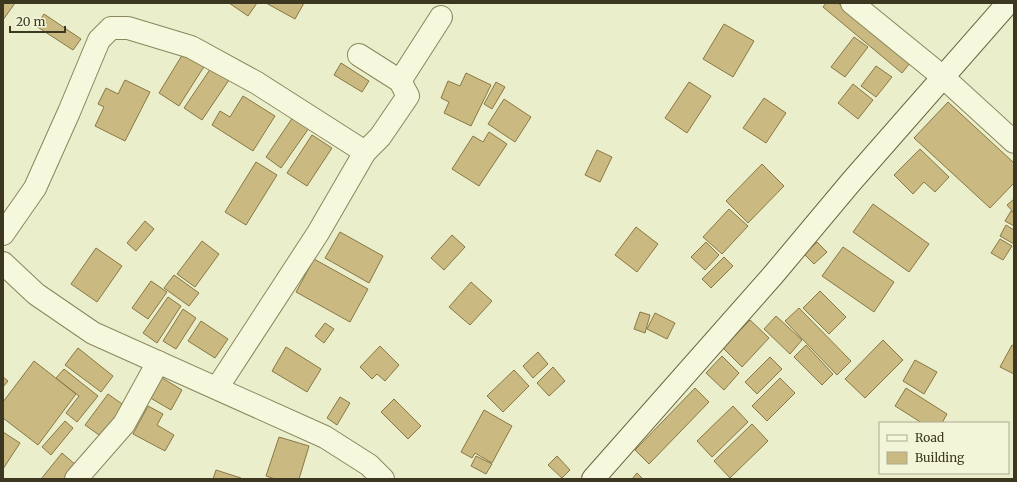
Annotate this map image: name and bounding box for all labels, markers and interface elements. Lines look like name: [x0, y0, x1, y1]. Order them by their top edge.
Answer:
scale bar: [10, 8, 65, 34]
text: 20 m: [16, 14, 45, 29]
legend: [879, 422, 1009, 474]
text: Road: [915, 430, 944, 445]
text: Building: [915, 450, 965, 465]

